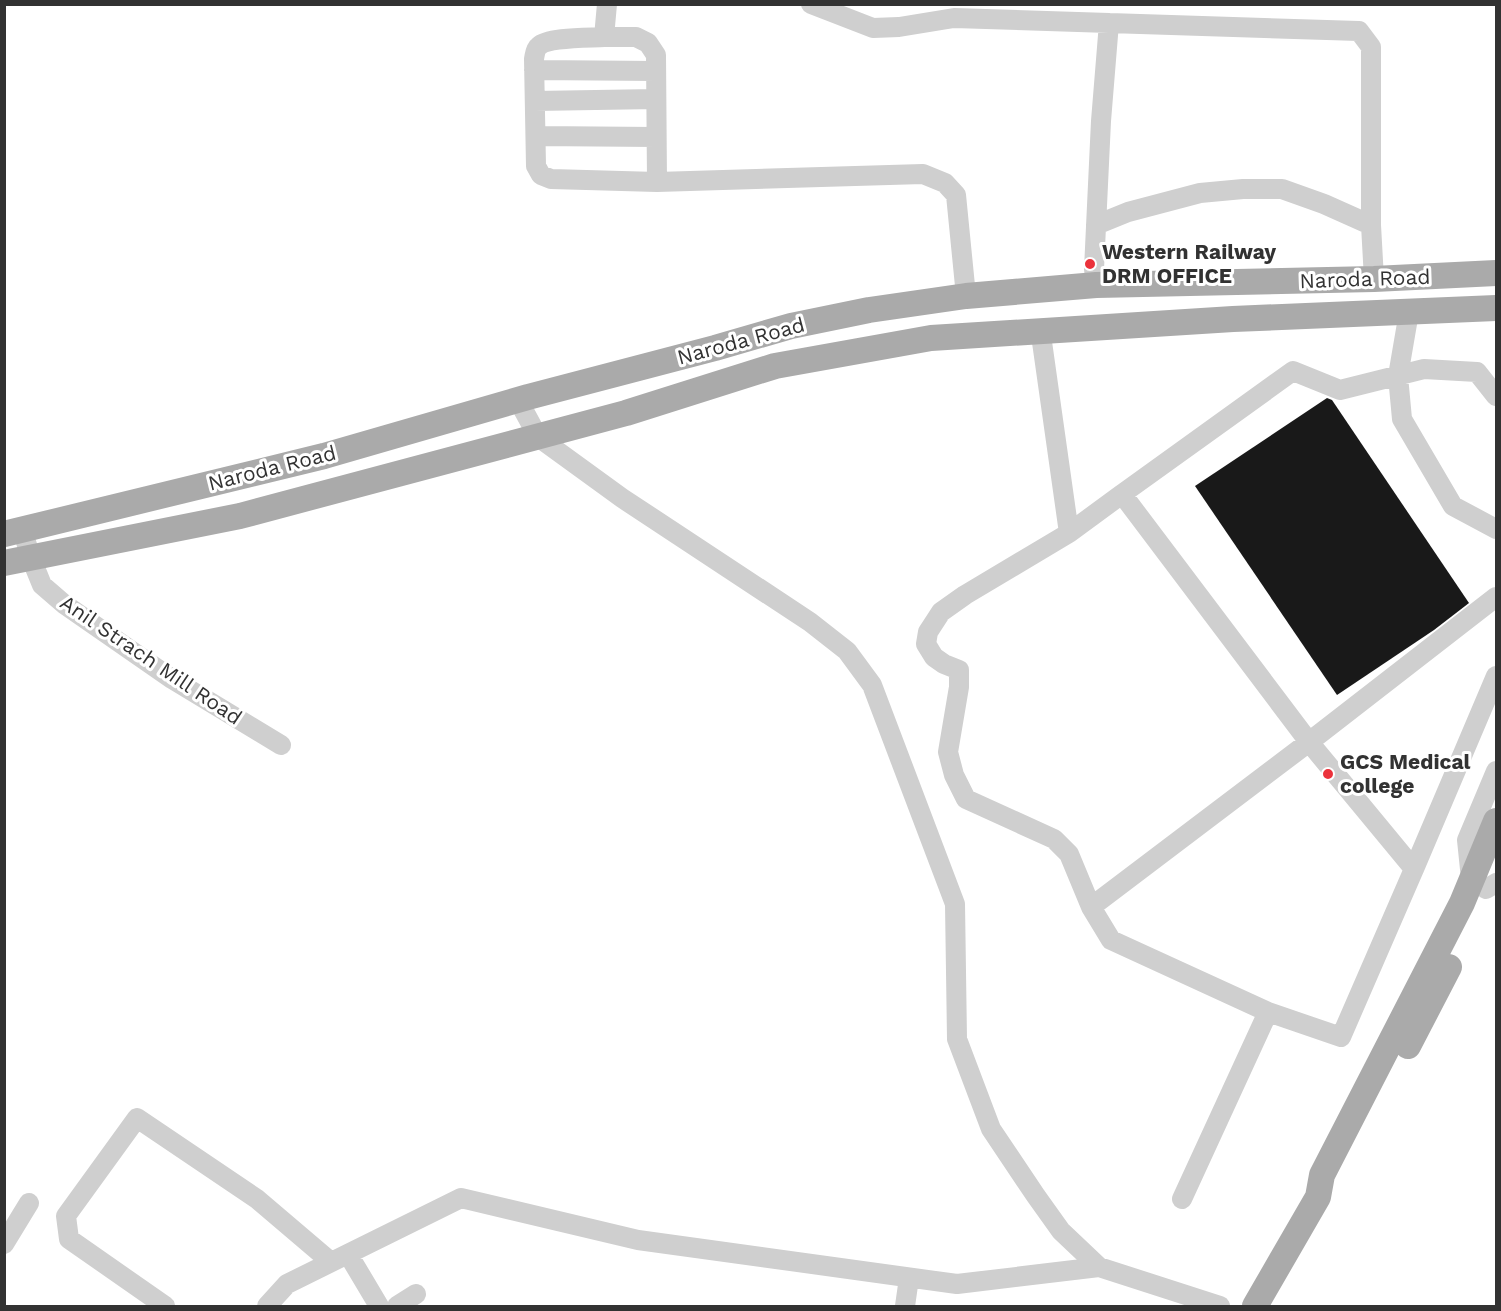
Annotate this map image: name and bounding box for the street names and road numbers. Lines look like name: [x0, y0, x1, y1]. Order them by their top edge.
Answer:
street label: Naroda Road: [1299, 264, 1431, 293]
street label: Naroda Road: [674, 311, 807, 370]
street label: Naroda Road: [205, 440, 338, 495]
street label: Anil Strach Mill Road: [56, 589, 247, 730]

